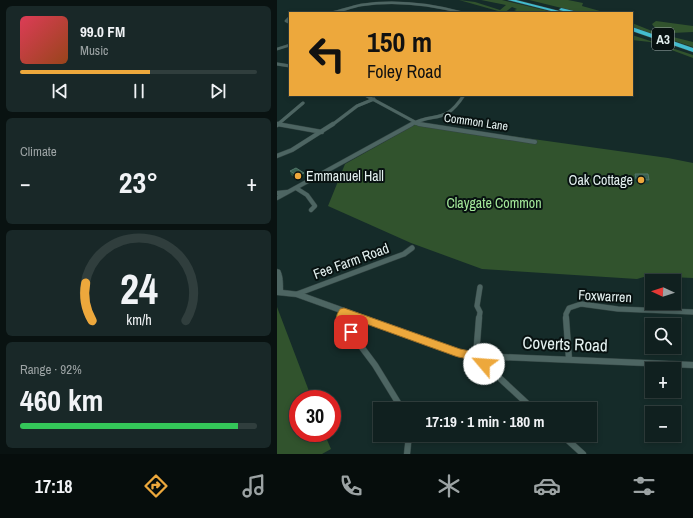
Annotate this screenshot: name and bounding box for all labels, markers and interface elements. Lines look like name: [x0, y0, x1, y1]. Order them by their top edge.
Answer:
text: 99.0 FM: [80, 21, 125, 42]
text: 150 m: [367, 23, 432, 61]
icon: left: [301, 28, 353, 80]
road number: A3: [652, 28, 674, 50]
text: Music: [80, 42, 108, 59]
text: Foley Road: [367, 59, 442, 84]
icon: previous: [49, 80, 71, 102]
icon: pause: [128, 80, 150, 102]
icon: next: [207, 80, 229, 102]
street label: Common Lane: [443, 110, 509, 134]
text: Climate: [20, 143, 57, 160]
text: 23°: [119, 162, 158, 202]
place label: Emmanuel Hall: [306, 167, 384, 185]
text: −: [20, 168, 31, 198]
text: +: [246, 168, 257, 198]
marker: Emmanuel Hall: [293, 171, 303, 181]
place label: Oak Cottage: [569, 171, 633, 189]
marker: Oak Cottage: [636, 175, 646, 185]
park label: Claygate Common: [446, 194, 542, 212]
street label: Fee Farm Road: [311, 239, 391, 283]
text: 24: [120, 261, 157, 317]
north arrow: [645, 274, 681, 310]
map controls: [645, 274, 681, 442]
street label: Foxwarren: [578, 286, 632, 306]
text: km/h: [126, 310, 151, 329]
pin: [334, 315, 368, 349]
button: search: [645, 318, 681, 354]
icon: arrive: [340, 321, 362, 343]
street label: Coverts Road: [522, 331, 608, 356]
position arrow: [463, 343, 505, 385]
text: Range · 92%: [20, 361, 82, 378]
button: +: [645, 362, 681, 398]
text: 460 km: [20, 380, 103, 420]
speed limit sign: 30: [289, 390, 341, 442]
button: −: [645, 406, 681, 442]
text: 17:19 · 1 min · 180 m: [426, 411, 544, 432]
icon: directions: [142, 472, 170, 500]
icon: music: [240, 472, 268, 500]
icon: phone: [337, 472, 365, 500]
icon: climate: [435, 472, 463, 500]
icon: car: [533, 472, 561, 500]
icon: filters: [630, 472, 658, 500]
text: 17:18: [35, 474, 73, 499]

